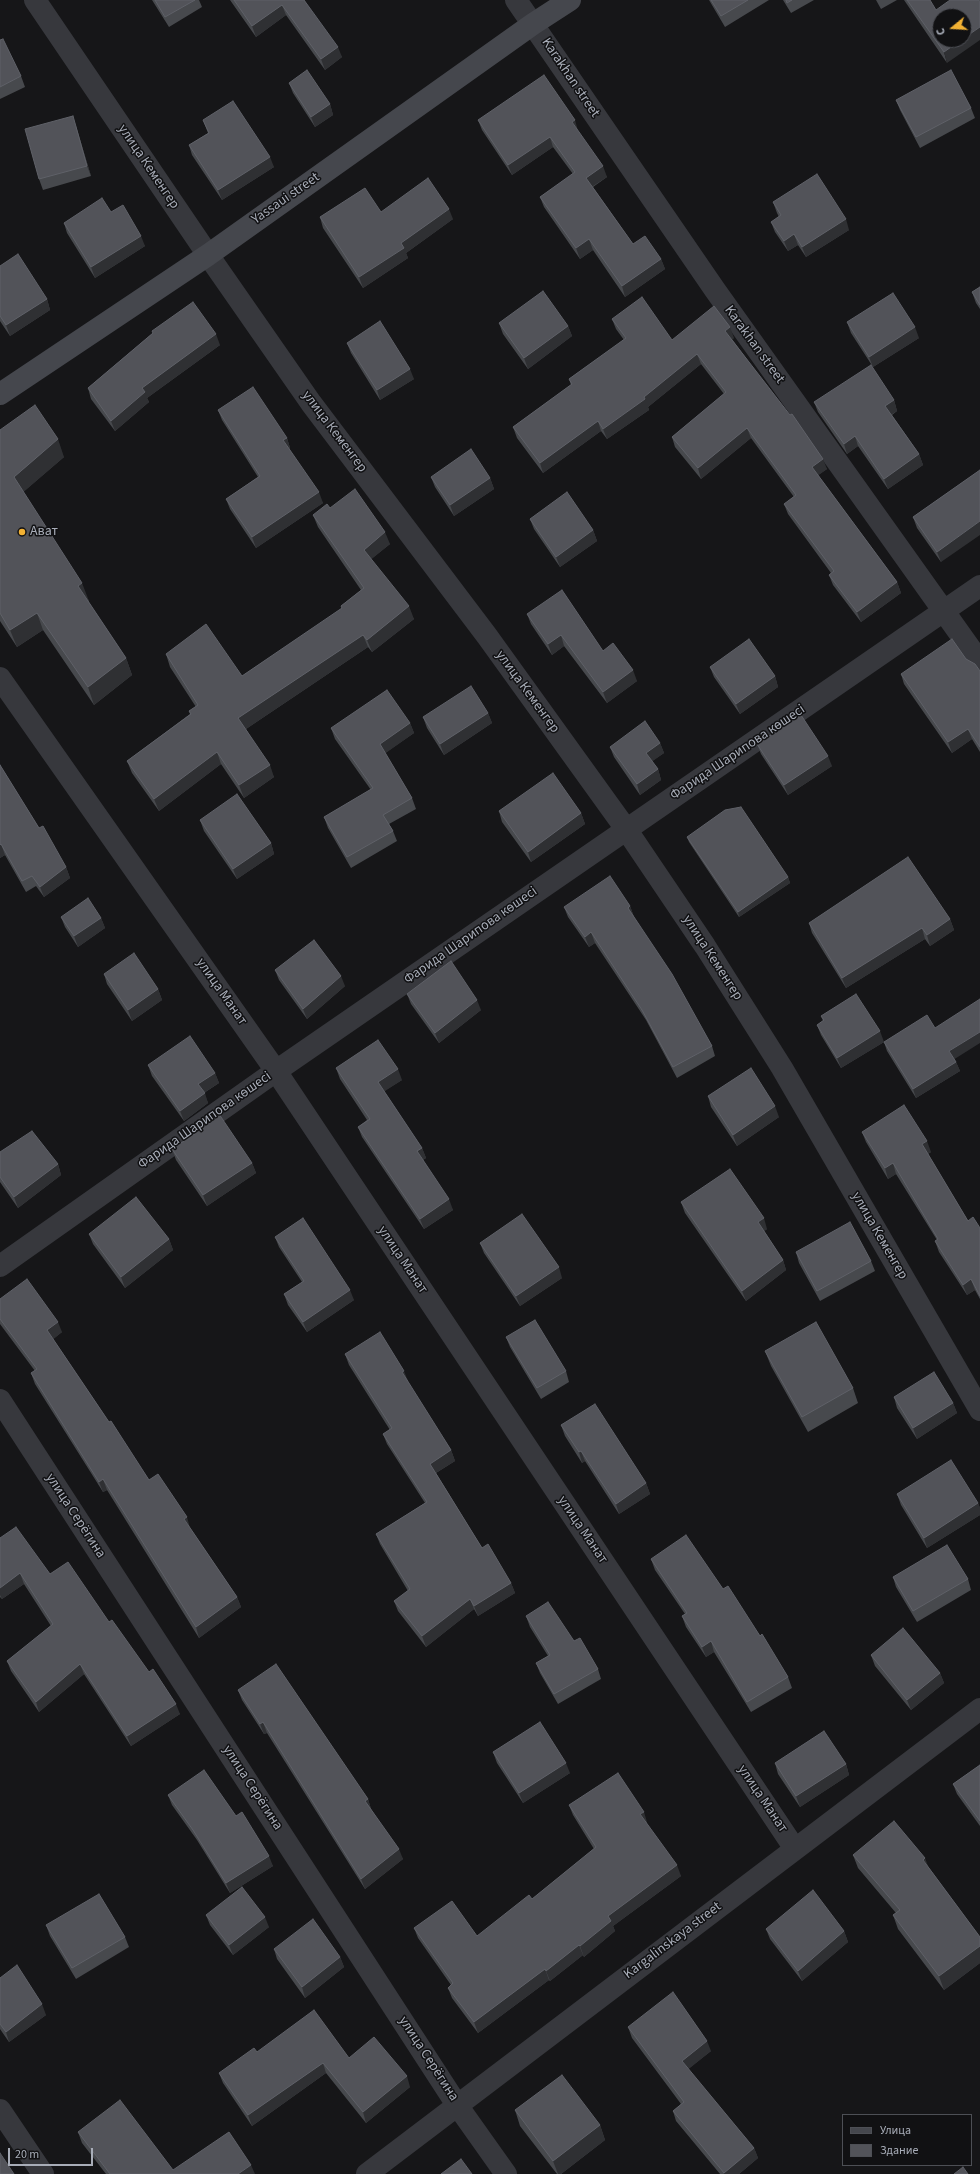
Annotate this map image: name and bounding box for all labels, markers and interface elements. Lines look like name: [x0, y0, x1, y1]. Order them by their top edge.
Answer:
north arrow: [932, 8, 972, 48]
text: С: [933, 26, 949, 37]
street label: Karakhan street: [537, 35, 603, 121]
street label: улица Кеменгер: [114, 122, 182, 212]
street label: Yassaui street: [249, 169, 323, 229]
street label: Karakhan street: [720, 303, 788, 387]
street label: улица Кеменгер: [298, 388, 370, 476]
place label: Ават: [30, 524, 58, 540]
marker: Ават: [17, 527, 27, 537]
street label: улица Кеменгер: [491, 647, 563, 737]
street label: Фарида Шарипова көшесі: [667, 702, 809, 804]
street label: Фарида Шарипова көшесі: [401, 884, 541, 988]
street label: улица Кеменгер: [678, 912, 746, 1004]
street label: улица Манат: [192, 955, 250, 1029]
street label: Фарида Шарипова көшесі: [135, 1069, 275, 1173]
street label: улица Кеменгер: [847, 1189, 911, 1283]
street label: улица Манат: [373, 1223, 431, 1297]
street label: улица Серёгина: [41, 1470, 109, 1562]
street label: улица Манат: [553, 1493, 611, 1567]
street label: улица Серёгина: [218, 1742, 286, 1834]
street label: улица Манат: [733, 1762, 791, 1836]
street label: Kargalinskaya street: [621, 1899, 725, 1983]
street label: улица Серёгина: [394, 2013, 462, 2105]
legend: [842, 2114, 972, 2166]
text: Улица: [880, 2122, 911, 2139]
scale bar: [10, 2140, 95, 2166]
text: Здание: [880, 2142, 919, 2159]
text: 20 m: [15, 2146, 39, 2163]

